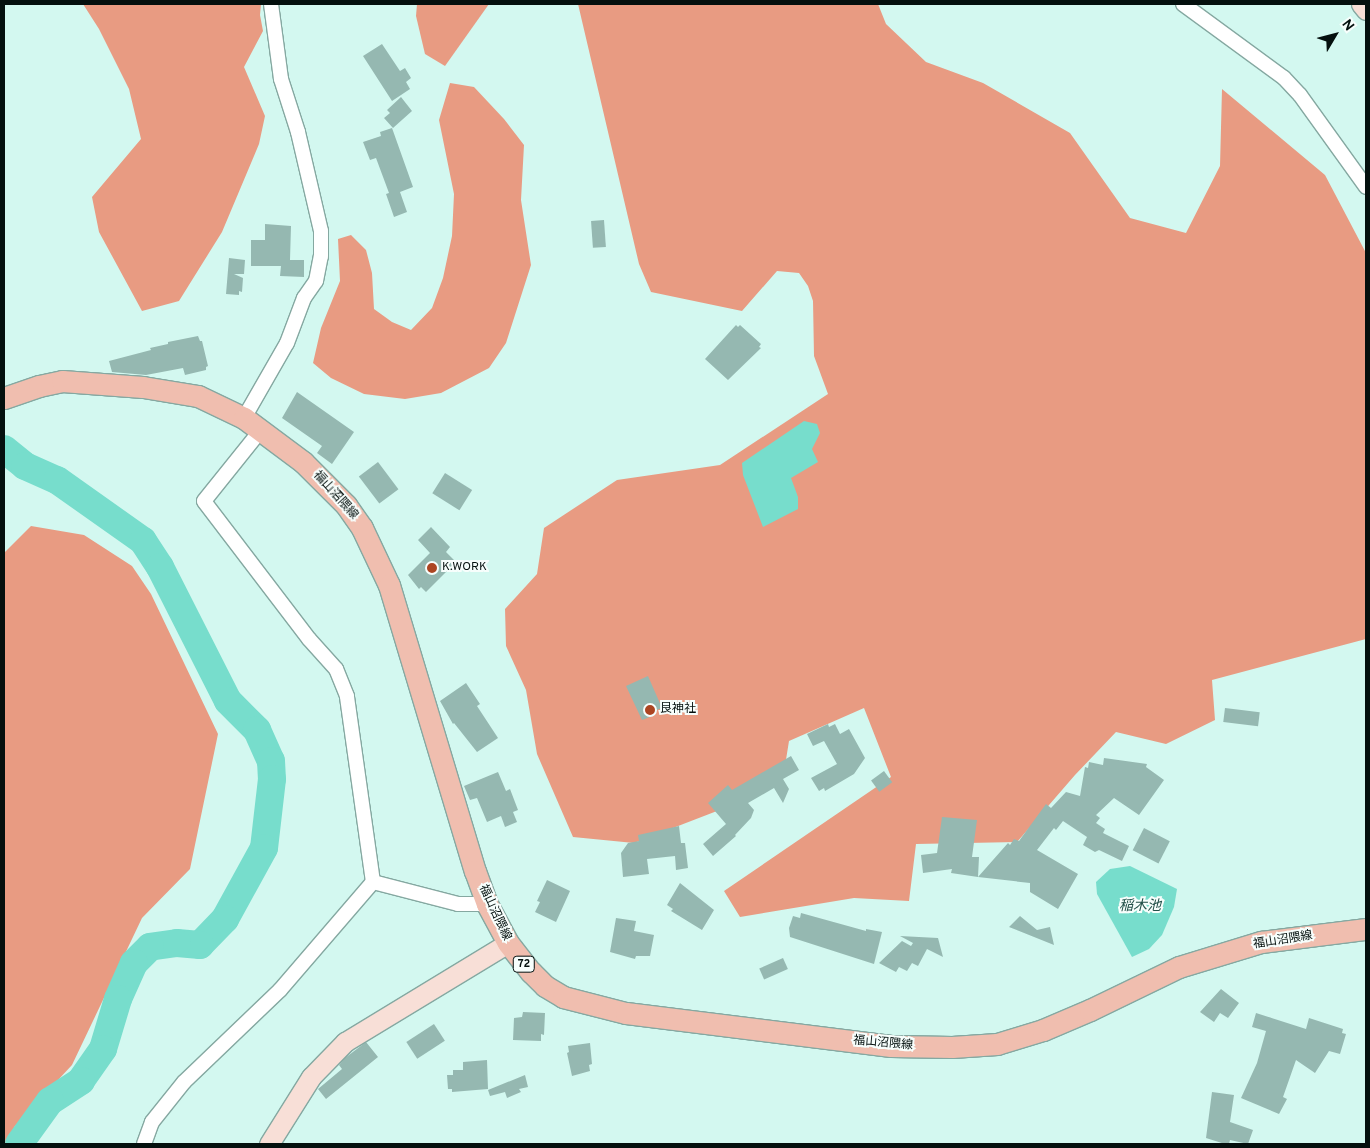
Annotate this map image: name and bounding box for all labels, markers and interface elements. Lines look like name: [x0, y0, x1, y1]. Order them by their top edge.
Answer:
north arrow: [1310, 10, 1360, 60]
text: N: [1338, 17, 1357, 35]
street label: 福山沼隈線: [310, 469, 360, 523]
place label: K.WORK: [442, 561, 487, 575]
marker: K.WORK: [426, 562, 438, 574]
place label: 艮神社: [660, 703, 696, 717]
marker: 艮神社: [644, 704, 656, 716]
street label: 福山沼隈線: [475, 883, 513, 943]
water label: 稲木池: [1119, 899, 1161, 915]
street label: 福山沼隈線: [1252, 929, 1314, 953]
road number: 72: [513, 956, 535, 972]
street label: 福山沼隈線: [852, 1034, 914, 1054]

